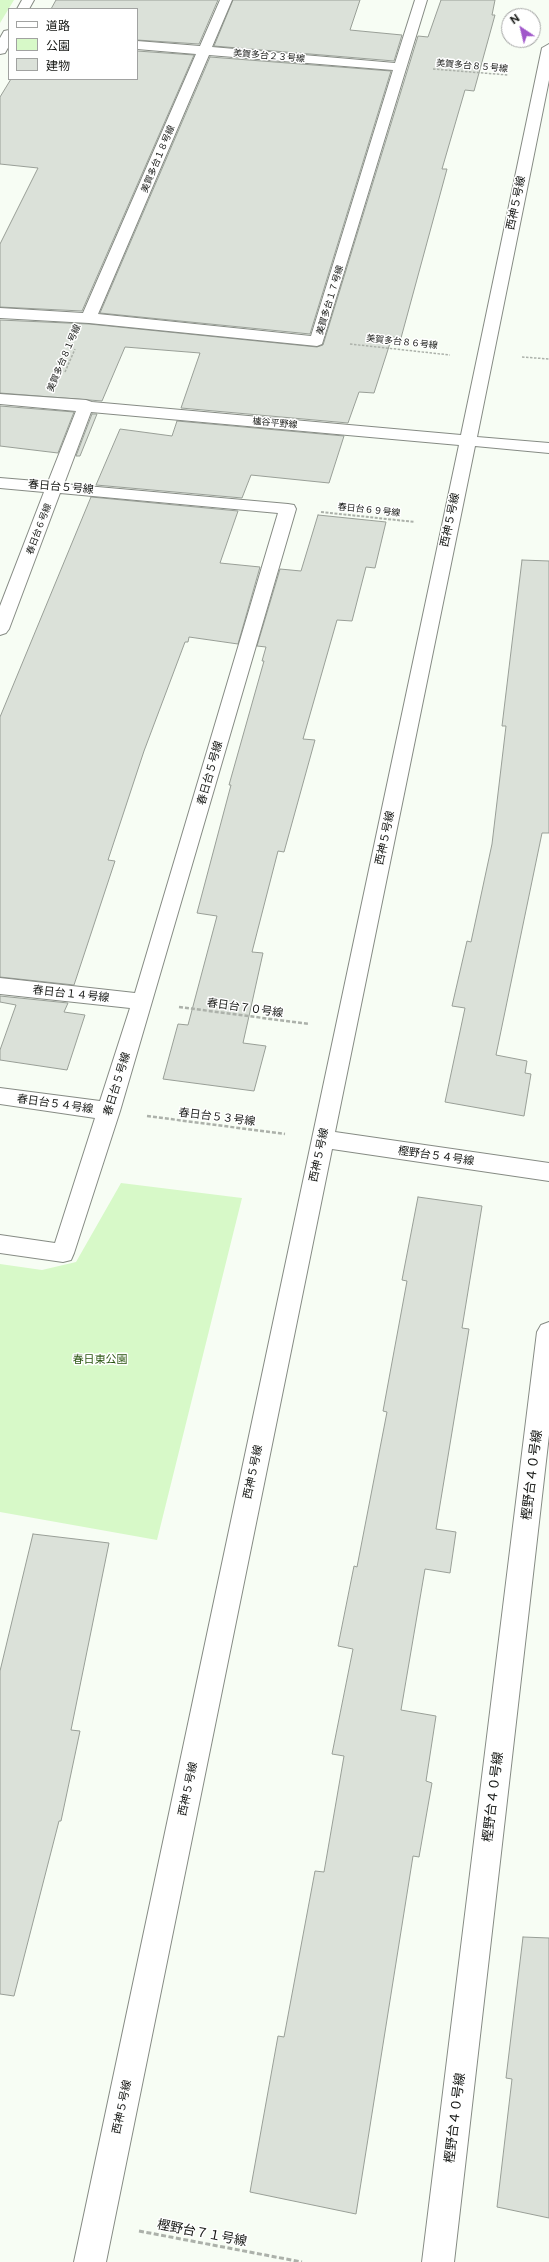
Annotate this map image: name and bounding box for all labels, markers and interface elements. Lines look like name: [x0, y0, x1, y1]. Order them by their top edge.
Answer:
legend: [8, 8, 138, 80]
north arrow: [501, 8, 541, 48]
text: N: [508, 12, 522, 26]
text: 道路: [46, 19, 70, 33]
text: 公園: [46, 39, 70, 53]
street label: 美賀多台２３号線: [233, 47, 305, 65]
street label: 美賀多台８５号線: [436, 57, 508, 75]
text: 建物: [46, 59, 70, 73]
street label: 美賀多台１８号線: [139, 124, 177, 194]
street label: 西神５号線: [504, 175, 528, 231]
street label: 美賀多台１７号線: [314, 264, 346, 336]
street label: 美賀多台８１号線: [45, 323, 83, 393]
street label: 美賀多台８６号線: [366, 333, 438, 351]
street label: 櫨谷平野線: [252, 416, 298, 430]
street label: 春日台５号線: [28, 478, 94, 496]
street label: 西神５号線: [438, 492, 462, 548]
street label: 春日台６９号線: [337, 501, 401, 519]
street label: 春日台６号線: [24, 502, 54, 556]
street label: 春日台５号線: [195, 739, 225, 807]
street label: 西神５号線: [373, 810, 397, 866]
street label: 春日台１４号線: [32, 983, 110, 1005]
street label: 春日台７０号線: [206, 996, 284, 1020]
street label: 春日台５号線: [101, 1051, 133, 1117]
street label: 春日台５４号線: [16, 1092, 94, 1116]
street label: 春日台５３号線: [178, 1106, 256, 1128]
street label: 西神５号線: [307, 1127, 331, 1183]
street label: 樫野台５４号線: [397, 1144, 475, 1168]
park label: 春日東公園: [73, 1353, 127, 1367]
street label: 樫野台４０号線: [519, 1429, 545, 1521]
street label: 西神５号線: [241, 1444, 265, 1500]
street label: 樫野台４０号線: [480, 1751, 506, 1843]
street label: 西神５号線: [176, 1761, 200, 1817]
street label: 樫野台４０号線: [442, 2072, 468, 2164]
street label: 西神５号線: [110, 2079, 134, 2135]
street label: 樫野台７１号線: [156, 2217, 248, 2249]

